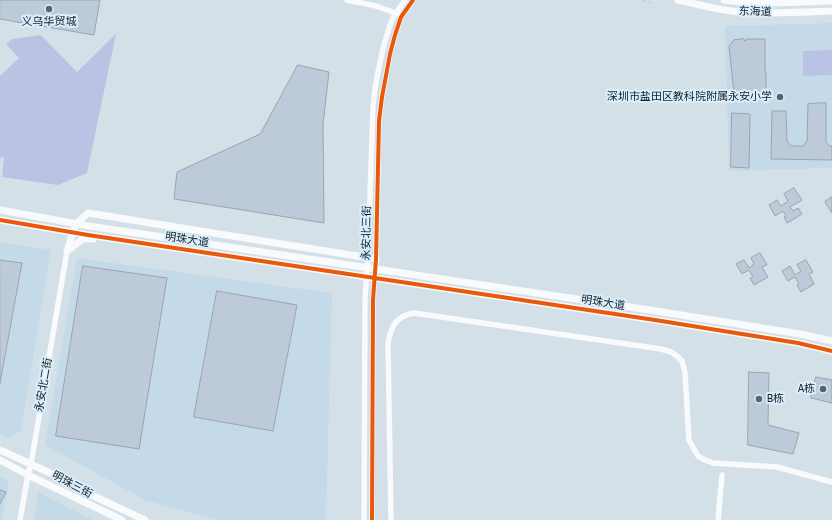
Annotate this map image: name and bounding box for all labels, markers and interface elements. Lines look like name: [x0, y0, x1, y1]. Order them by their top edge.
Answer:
marker: 义乌华贸城: [44, 4, 54, 14]
street label: 东海道: [738, 5, 772, 19]
place label: 义乌华贸城: [22, 15, 76, 29]
place label: 深圳市盐田区教科院附属永安小学: [607, 90, 772, 104]
marker: 深圳市盐田区教科院附属永安小学: [775, 92, 785, 102]
street label: 永安北三街: [360, 205, 374, 261]
street label: 明珠大道: [164, 230, 210, 250]
street label: 明珠大道: [580, 293, 626, 313]
street label: 永安北二街: [33, 357, 55, 413]
place label: A栋: [798, 382, 815, 396]
marker: A栋: [818, 384, 828, 394]
place label: B栋: [767, 392, 784, 406]
marker: B栋: [754, 394, 764, 404]
street label: 明珠三街: [49, 469, 95, 501]

